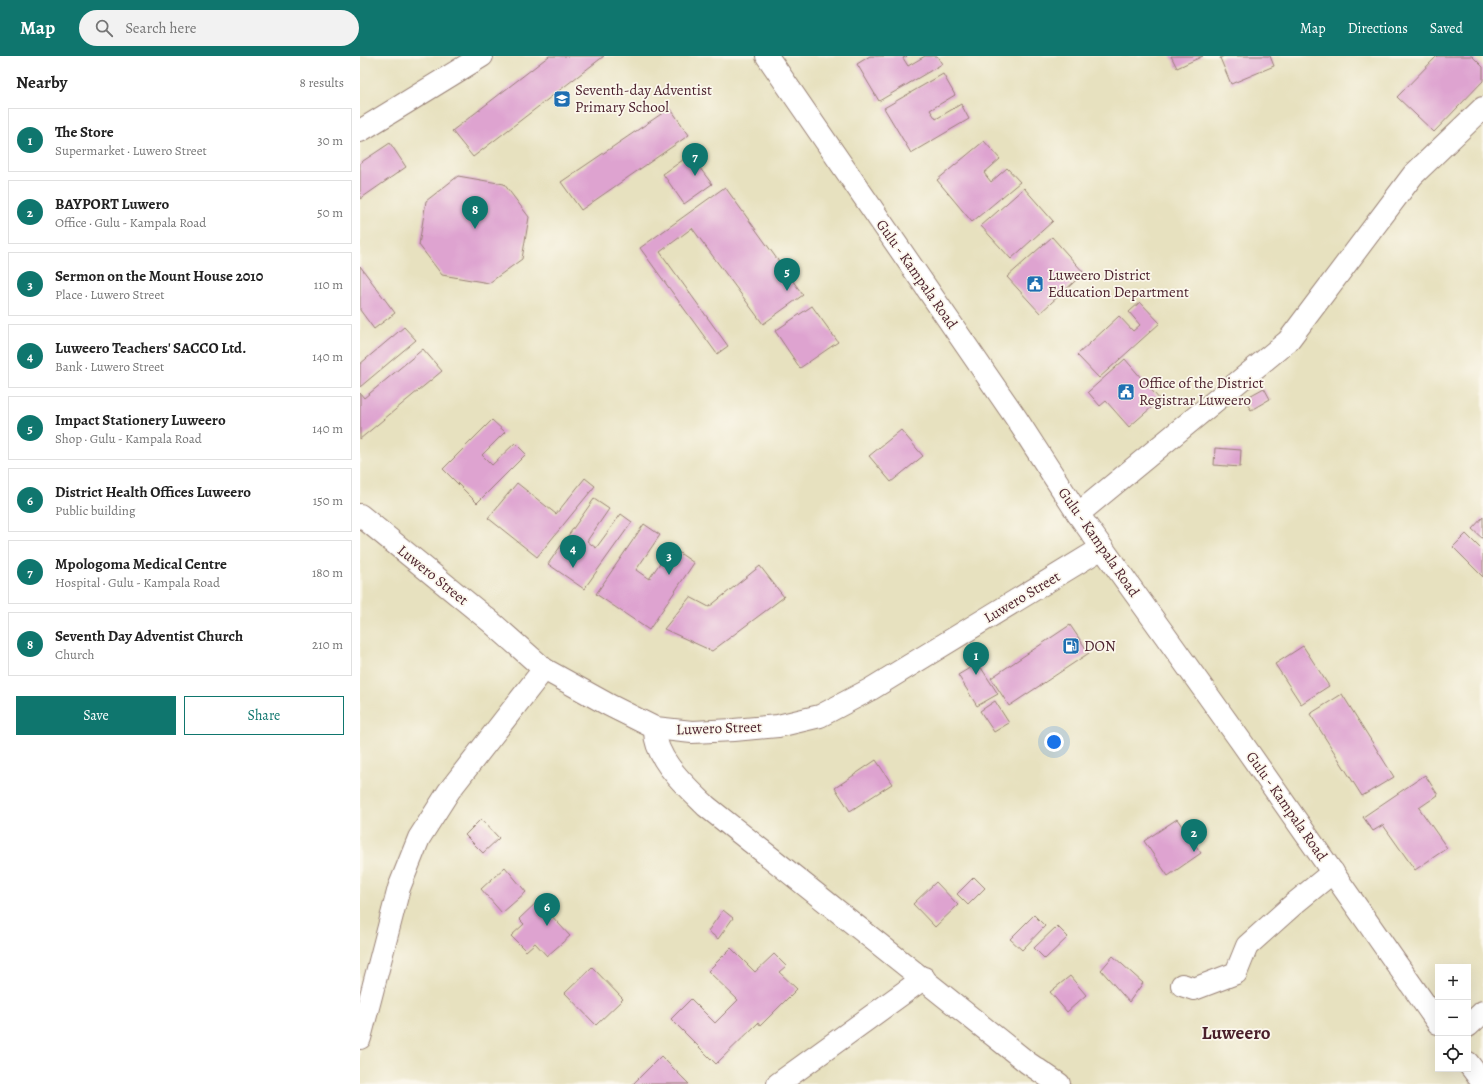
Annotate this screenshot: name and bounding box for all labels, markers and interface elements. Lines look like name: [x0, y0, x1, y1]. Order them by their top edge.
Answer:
search box: [79, 10, 359, 46]
text: Map: [20, 15, 55, 41]
icon: search: [93, 17, 115, 39]
text: Search here: [125, 18, 197, 38]
text: Map: [1300, 19, 1326, 38]
text: Directions: [1348, 19, 1408, 38]
text: Saved: [1430, 19, 1463, 38]
text: Nearby: [16, 71, 67, 94]
text: 8 results: [300, 74, 344, 91]
place label: Seventh-day Adventist Primary School: [575, 80, 712, 117]
school or university icon: Seventh-day Adventist Primary School: [552, 89, 572, 109]
text: The Store: [55, 122, 114, 142]
text: 1: [28, 132, 32, 149]
text: 30 m: [317, 132, 343, 149]
text: Supermarket · Luwero Street: [55, 142, 207, 159]
pin: 7: [682, 143, 708, 176]
text: BAYPORT Luwero: [55, 194, 169, 214]
pin: 8: [462, 196, 488, 229]
text: 2: [27, 204, 33, 221]
text: 50 m: [317, 204, 343, 221]
text: Office · Gulu - Kampala Road: [55, 214, 206, 231]
street label: Gulu - Kampala Road: [872, 215, 963, 333]
pin: 5: [774, 258, 800, 291]
place label: Luweero District Education Department: [1048, 265, 1189, 302]
text: Sermon on the Mount House 2010: [55, 266, 263, 286]
public building icon: Luweero District Education Department: [1025, 274, 1045, 294]
text: 3: [27, 276, 33, 293]
text: 110 m: [314, 276, 343, 293]
text: Place · Luwero Street: [55, 286, 165, 303]
text: Luweero Teachers' SACCO Ltd.: [55, 338, 246, 358]
text: 4: [27, 348, 33, 365]
text: 140 m: [312, 348, 343, 365]
text: Bank · Luwero Street: [55, 358, 164, 375]
place label: Office of the District Registrar Luweero: [1139, 373, 1264, 410]
public building icon: Office of the District Registrar Luweero: [1116, 382, 1136, 402]
text: Impact Stationery Luweero: [55, 410, 226, 430]
text: 5: [27, 420, 33, 437]
text: 140 m: [312, 420, 343, 437]
text: Shop · Gulu - Kampala Road: [55, 430, 202, 447]
text: District Health Offices Luweero: [55, 482, 251, 502]
street label: Gulu - Kampala Road: [1054, 483, 1145, 601]
text: 6: [27, 492, 33, 509]
text: 150 m: [313, 492, 343, 509]
text: Public building: [55, 502, 135, 519]
pin: 4: [560, 535, 586, 568]
street label: Luwero Street: [393, 540, 473, 610]
pin: 3: [656, 542, 682, 575]
text: Mpologoma Medical Centre: [55, 554, 227, 574]
text: 7: [27, 564, 33, 581]
text: 180 m: [312, 564, 343, 581]
street label: Luwero Street: [980, 566, 1064, 628]
text: Hospital · Gulu - Kampala Road: [55, 574, 220, 591]
text: Seventh Day Adventist Church: [55, 626, 243, 646]
text: 8: [27, 636, 33, 653]
text: 210 m: [312, 636, 343, 653]
fuel station icon: DON: [1061, 636, 1081, 656]
place label: DON: [1084, 636, 1116, 656]
pin: 1: [963, 642, 989, 675]
text: Church: [55, 646, 94, 663]
button: Save: [16, 696, 176, 735]
button: Share: [184, 696, 344, 735]
street label: Luwero Street: [676, 717, 762, 739]
your location: [1044, 732, 1064, 752]
street label: Gulu - Kampala Road: [1242, 747, 1333, 865]
pin: 2: [1181, 819, 1207, 852]
pin: 6: [534, 893, 560, 926]
map controls: [1435, 964, 1471, 1072]
button: +: [1435, 964, 1471, 1000]
button: −: [1435, 1000, 1471, 1036]
district label: Luweero: [1201, 1020, 1271, 1046]
button: locate: [1435, 1036, 1471, 1072]

